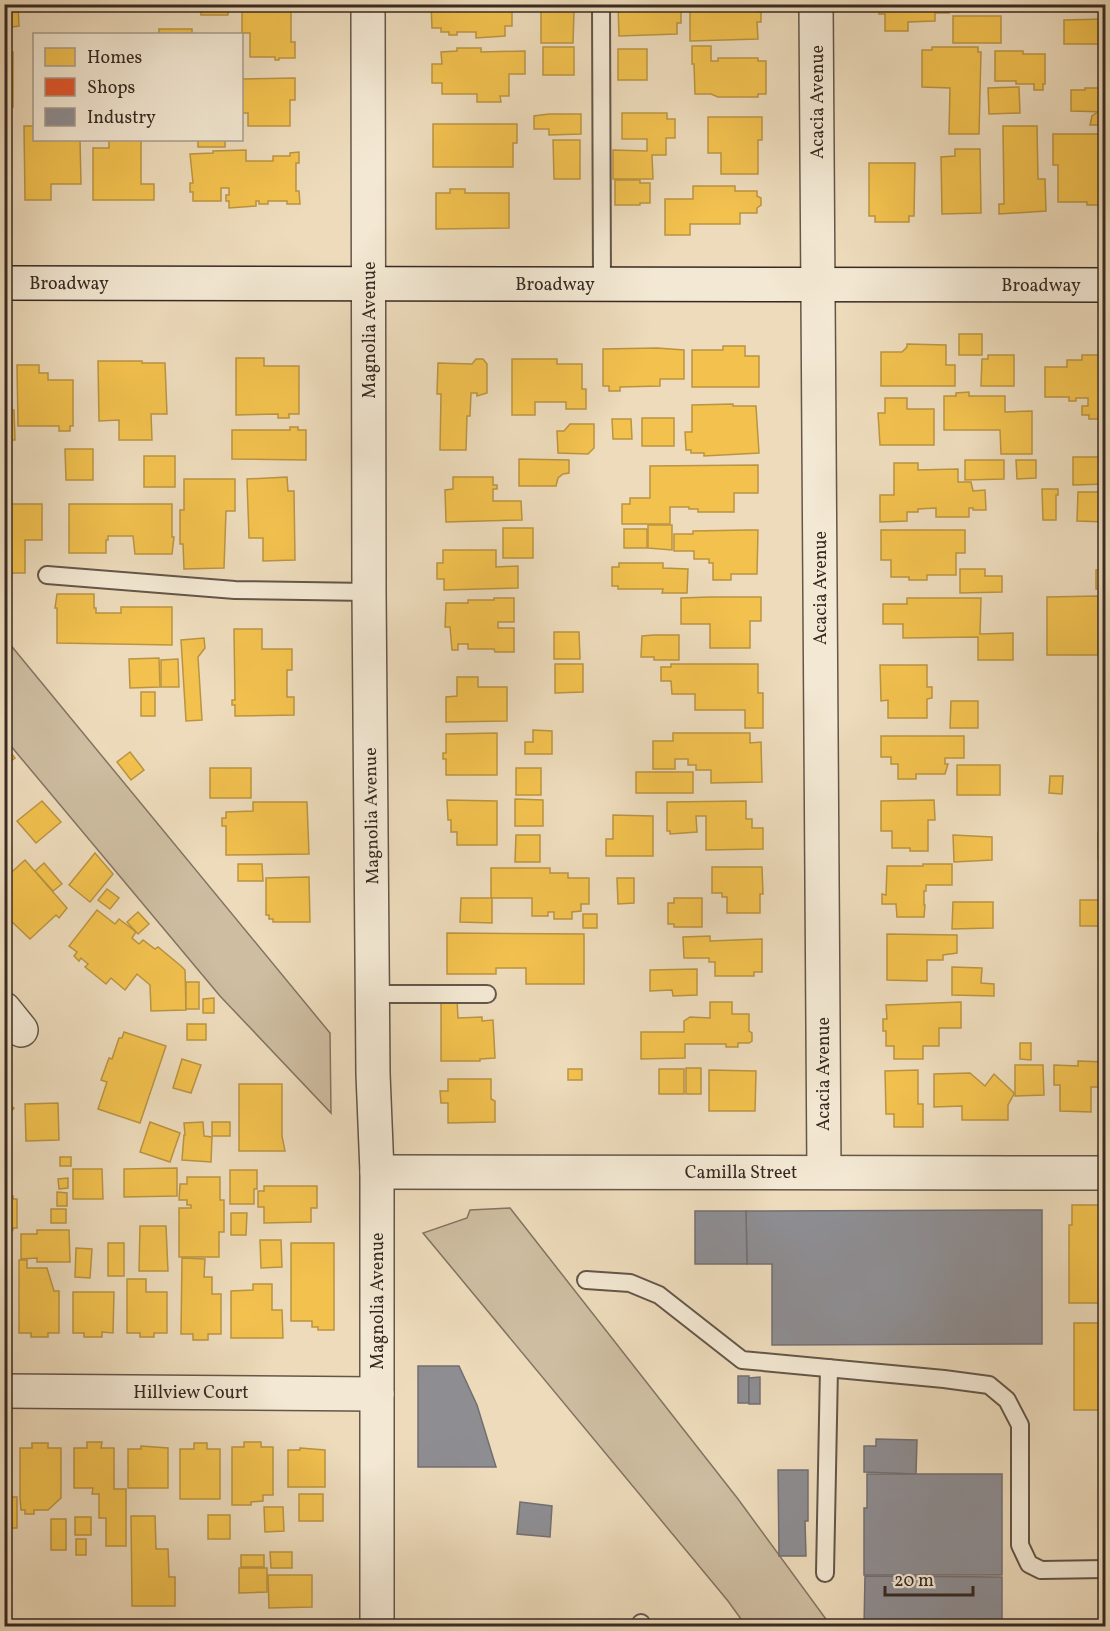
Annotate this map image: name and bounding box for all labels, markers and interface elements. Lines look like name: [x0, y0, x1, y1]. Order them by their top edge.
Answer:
legend: [33, 33, 243, 141]
street label: Acacia Avenue: [806, 45, 831, 159]
text: Homes: [87, 46, 142, 71]
text: Shops: [87, 76, 135, 101]
text: Industry: [87, 106, 156, 131]
street label: Magnolia Avenue: [358, 261, 383, 399]
street label: Broadway: [29, 272, 109, 297]
street label: Broadway: [515, 273, 595, 298]
street label: Broadway: [1001, 274, 1081, 299]
street label: Acacia Avenue: [809, 531, 834, 645]
street label: Magnolia Avenue: [359, 747, 386, 885]
street label: Acacia Avenue: [812, 1017, 837, 1131]
street label: Camilla Street: [685, 1161, 797, 1186]
street label: Magnolia Avenue: [366, 1232, 391, 1370]
street label: Hillview Court: [133, 1381, 249, 1406]
scale bar: [885, 1559, 974, 1597]
text: 20 m: [894, 1569, 934, 1594]

